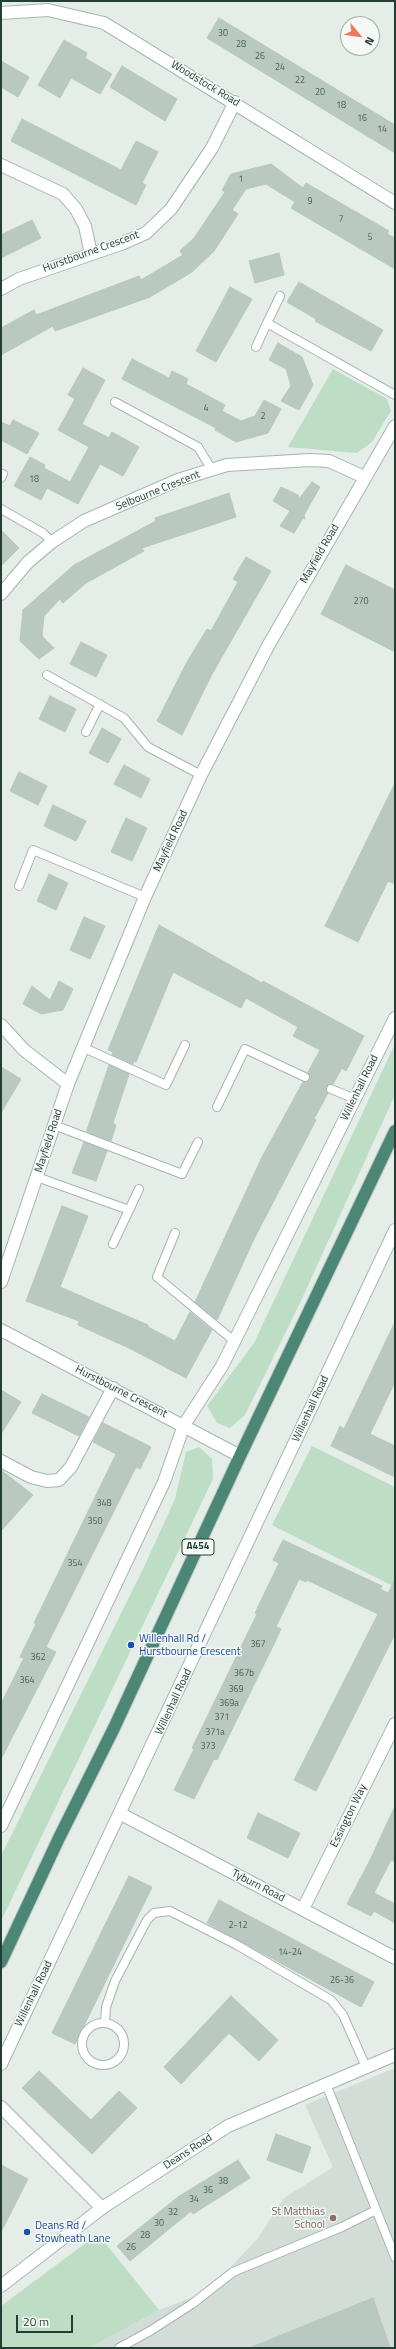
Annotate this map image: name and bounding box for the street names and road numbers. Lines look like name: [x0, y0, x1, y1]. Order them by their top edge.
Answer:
street label: Woodstock Road: [168, 58, 242, 110]
street label: Hurstbourne Crescent: [41, 228, 141, 276]
street label: Selbourne Crescent: [114, 468, 202, 514]
street label: Mayfield Road: [298, 522, 342, 586]
street label: Mayfield Road: [151, 808, 191, 874]
street label: Willenhall Road: [338, 1053, 382, 1123]
street label: Mayfield Road: [32, 1107, 66, 1175]
street label: Hurstbourne Crescent: [73, 1363, 169, 1421]
street label: Willenhall Road: [290, 1374, 332, 1444]
road number: A454: [182, 1539, 214, 1555]
street label: Willenhall Road: [153, 1667, 195, 1737]
street label: Essington Way: [328, 1782, 370, 1850]
street label: Tyburn Road: [229, 1867, 287, 1905]
street label: Willenhall Road: [12, 1959, 56, 2029]
street label: Deans Road: [161, 2131, 215, 2173]

